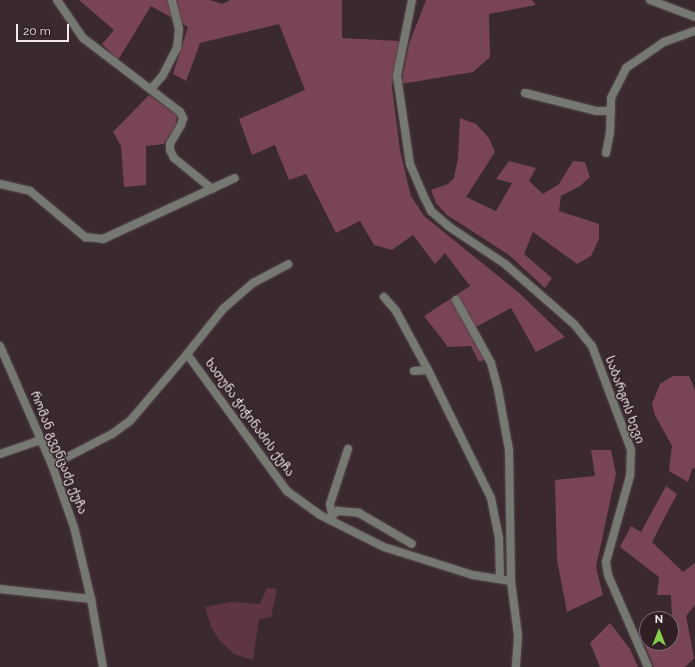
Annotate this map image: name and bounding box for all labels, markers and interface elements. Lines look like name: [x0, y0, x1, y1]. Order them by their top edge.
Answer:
scale bar: [18, 16, 71, 42]
text: 20 m: [23, 24, 51, 38]
street label: საბარგოს ხევი: [601, 354, 647, 446]
street label: ხათუნა ჭიჭინაძის ქუჩა: [201, 356, 297, 480]
street label: რომან გვენცაძე ქუჩა: [27, 389, 89, 517]
north arrow: [639, 611, 679, 651]
text: N: [655, 613, 663, 626]

